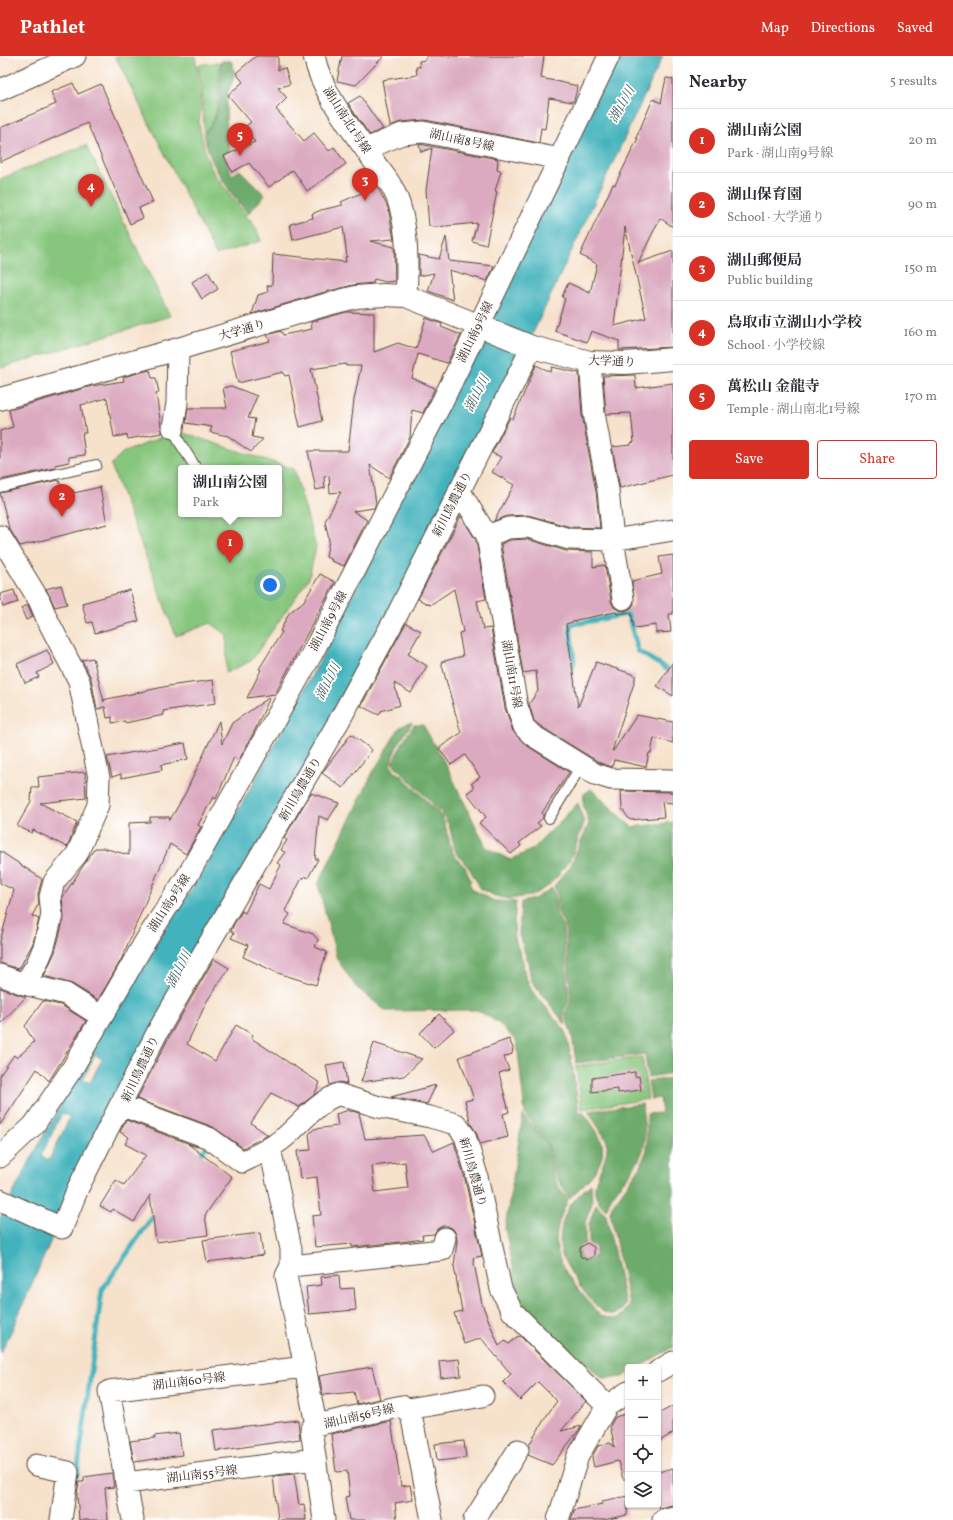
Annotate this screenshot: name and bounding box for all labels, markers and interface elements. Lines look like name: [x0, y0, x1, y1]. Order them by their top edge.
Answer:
text: Pathlet: [20, 15, 85, 41]
text: Map: [761, 19, 789, 38]
text: Directions: [811, 19, 875, 38]
text: Saved: [897, 19, 933, 38]
text: Nearby: [689, 71, 747, 94]
text: 5 results: [890, 73, 937, 91]
water label: 湖山川: [605, 82, 641, 126]
street label: 湖山南北1号線: [319, 84, 374, 157]
text: 湖山南公園: [727, 121, 802, 142]
pin: 5: [227, 123, 253, 156]
street label: 湖山南8号線: [428, 126, 496, 156]
text: 1: [699, 132, 705, 150]
text: 20 m: [908, 132, 937, 150]
text: Park · 湖山南9号線: [727, 145, 833, 163]
pin: 3: [352, 168, 378, 201]
pin: 4: [78, 174, 104, 207]
text: 湖山保育園: [727, 185, 802, 206]
text: 2: [699, 196, 705, 214]
text: 90 m: [908, 196, 937, 214]
text: School · 大学通り: [727, 209, 825, 227]
text: 湖山郵便局: [727, 251, 802, 272]
text: 3: [699, 260, 705, 278]
text: 150 m: [904, 260, 937, 278]
text: Public building: [727, 272, 813, 290]
street label: 湖山南9号線: [454, 299, 498, 366]
text: 鳥取市立湖山小学校: [727, 313, 862, 334]
street label: 大学通り: [217, 317, 268, 345]
text: 4: [698, 324, 706, 342]
text: 160 m: [903, 324, 937, 342]
text: School · 小学校線: [727, 337, 825, 355]
street label: 大学通り: [588, 353, 636, 371]
water label: 湖山川: [461, 371, 496, 415]
text: 萬松山 金龍寺: [727, 377, 820, 398]
text: 5: [699, 388, 705, 406]
text: 170 m: [904, 388, 937, 406]
text: Temple · 湖山南北1号線: [727, 401, 860, 419]
button: Save: [689, 440, 809, 479]
button: Share: [817, 440, 937, 479]
popup: [178, 465, 282, 517]
street label: 新川鳥農通り: [429, 469, 476, 540]
text: 湖山南公園: [192, 473, 268, 494]
pin: 2: [49, 484, 75, 517]
text: Park: [192, 494, 219, 512]
pin: 1: [217, 530, 243, 563]
your location: [260, 575, 280, 595]
street label: 湖山南9号線: [306, 588, 351, 654]
street label: 湖山南11号線: [497, 639, 525, 710]
water label: 湖山川: [312, 659, 347, 703]
street label: 新川鳥農通り: [276, 754, 326, 825]
street label: 湖山南9号線: [145, 871, 195, 936]
water label: 湖山川: [163, 947, 198, 991]
street label: 新川鳥農通り: [118, 1033, 163, 1105]
street label: 新川鳥農通り: [454, 1135, 490, 1209]
map controls: [625, 1364, 661, 1508]
button: +: [625, 1364, 661, 1400]
street label: 湖山南60号線: [152, 1370, 226, 1394]
button: −: [625, 1400, 661, 1436]
street label: 湖山南56号線: [322, 1401, 396, 1433]
button: locate: [625, 1436, 661, 1472]
street label: 湖山南55号線: [166, 1463, 239, 1487]
button: layers: [625, 1472, 661, 1508]

